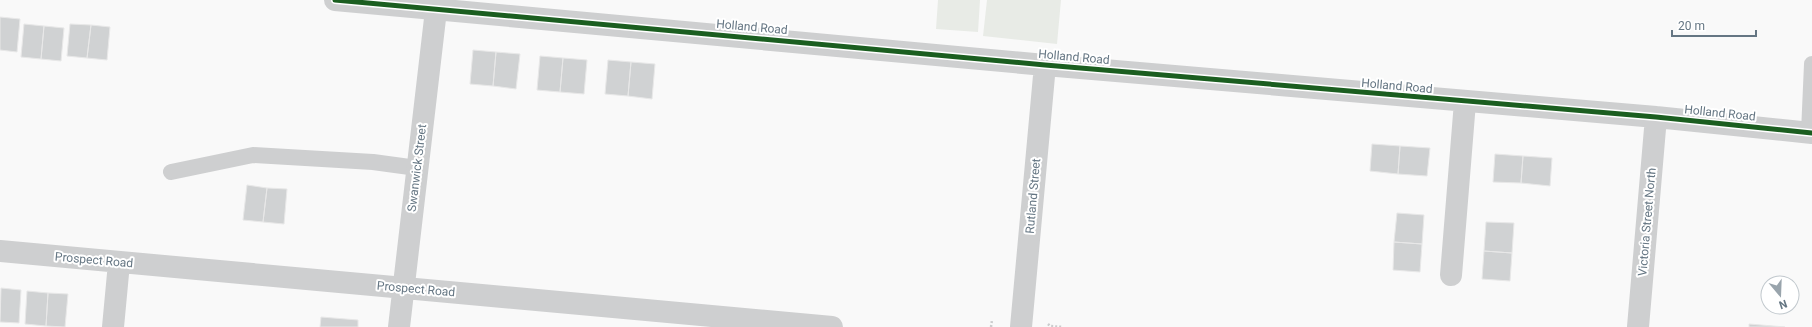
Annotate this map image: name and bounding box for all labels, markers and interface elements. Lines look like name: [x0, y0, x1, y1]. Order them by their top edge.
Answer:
scale bar: [1672, 12, 1756, 38]
street label: Holland Road: [716, 17, 788, 37]
text: 20 m: [1678, 19, 1705, 33]
street label: Holland Road: [1038, 47, 1110, 67]
street label: Holland Road: [1361, 76, 1433, 96]
street label: Holland Road: [1684, 102, 1756, 124]
street label: Swanwick Street: [405, 123, 429, 213]
street label: Rutland Street: [1023, 158, 1043, 234]
street label: Victoria Street North: [1635, 167, 1659, 277]
street label: Prospect Road: [54, 250, 134, 270]
north arrow: [1760, 275, 1800, 315]
street label: Prospect Road: [376, 279, 456, 299]
text: N: [1777, 297, 1789, 311]

